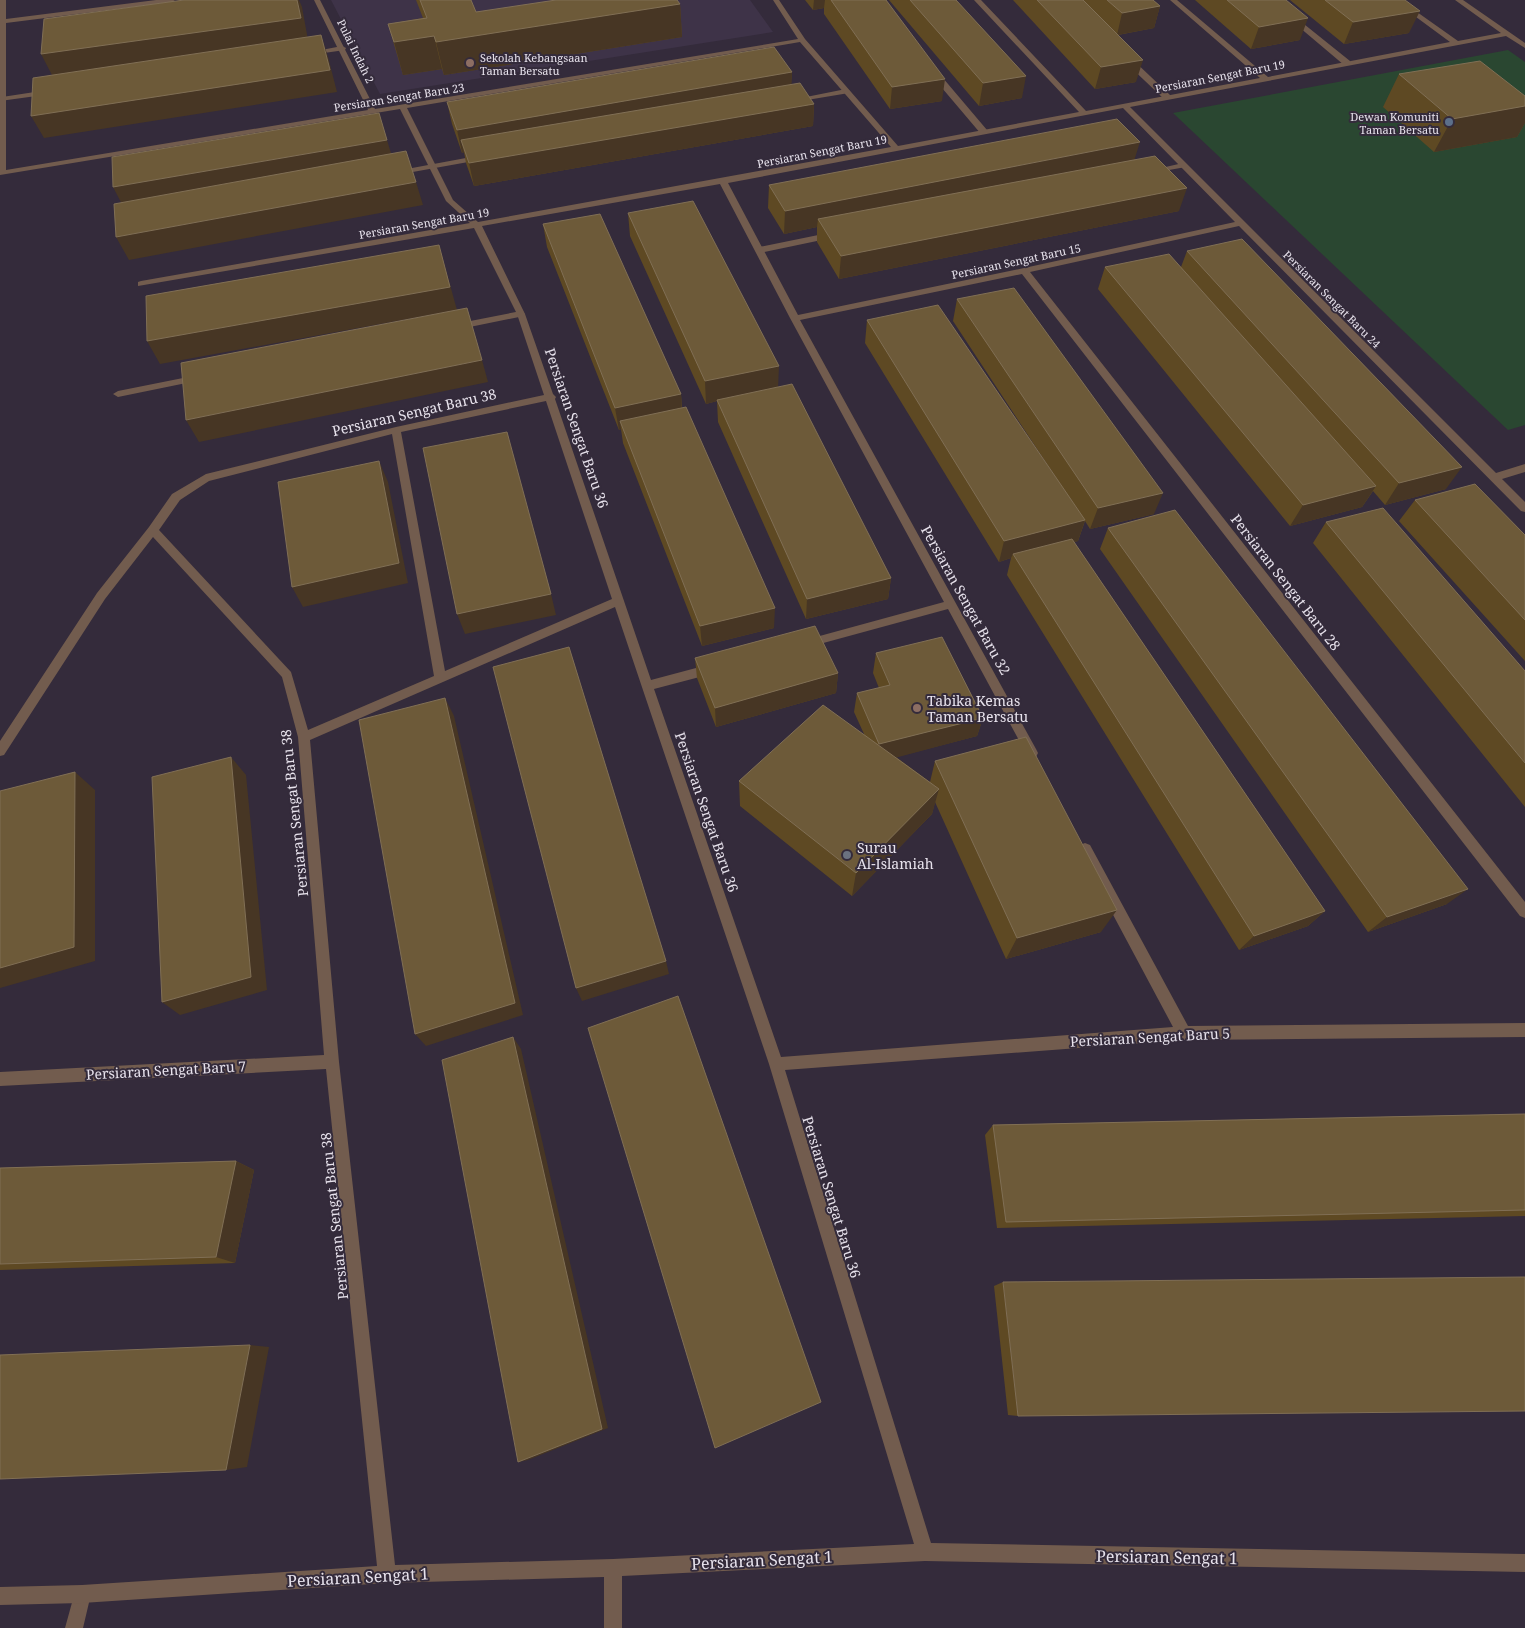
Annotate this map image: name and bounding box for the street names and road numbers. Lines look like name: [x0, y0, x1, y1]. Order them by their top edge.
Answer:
street label: Pulai Indah 2: [334, 16, 378, 86]
street label: Persiaran Sengat Baru 19: [1154, 56, 1286, 96]
street label: Persiaran Sengat Baru 23: [333, 79, 465, 115]
street label: Persiaran Sengat Baru 19: [756, 131, 888, 171]
street label: Persiaran Sengat Baru 19: [358, 204, 490, 242]
street label: Persiaran Sengat Baru 15: [950, 240, 1082, 282]
street label: Persiaran Sengat Baru 24: [1280, 247, 1384, 351]
street label: Persiaran Sengat Baru 36: [541, 345, 613, 511]
street label: Persiaran Sengat Baru 38: [330, 384, 498, 440]
street label: Persiaran Sengat Baru 28: [1227, 510, 1345, 654]
street label: Persiaran Sengat Baru 32: [917, 522, 1015, 678]
street label: Persiaran Sengat Baru 38: [276, 728, 312, 898]
street label: Persiaran Sengat Baru 36: [671, 729, 743, 895]
street label: Persiaran Sengat Baru 5: [1070, 1023, 1230, 1051]
street label: Persiaran Sengat Baru 7: [86, 1056, 247, 1084]
street label: Persiaran Sengat Baru 36: [798, 1114, 866, 1280]
street label: Persiaran Sengat Baru 38: [316, 1131, 352, 1301]
street label: Persiaran Sengat 1: [691, 1545, 833, 1575]
street label: Persiaran Sengat 1: [1096, 1545, 1238, 1569]
street label: Persiaran Sengat 1: [287, 1562, 429, 1592]

